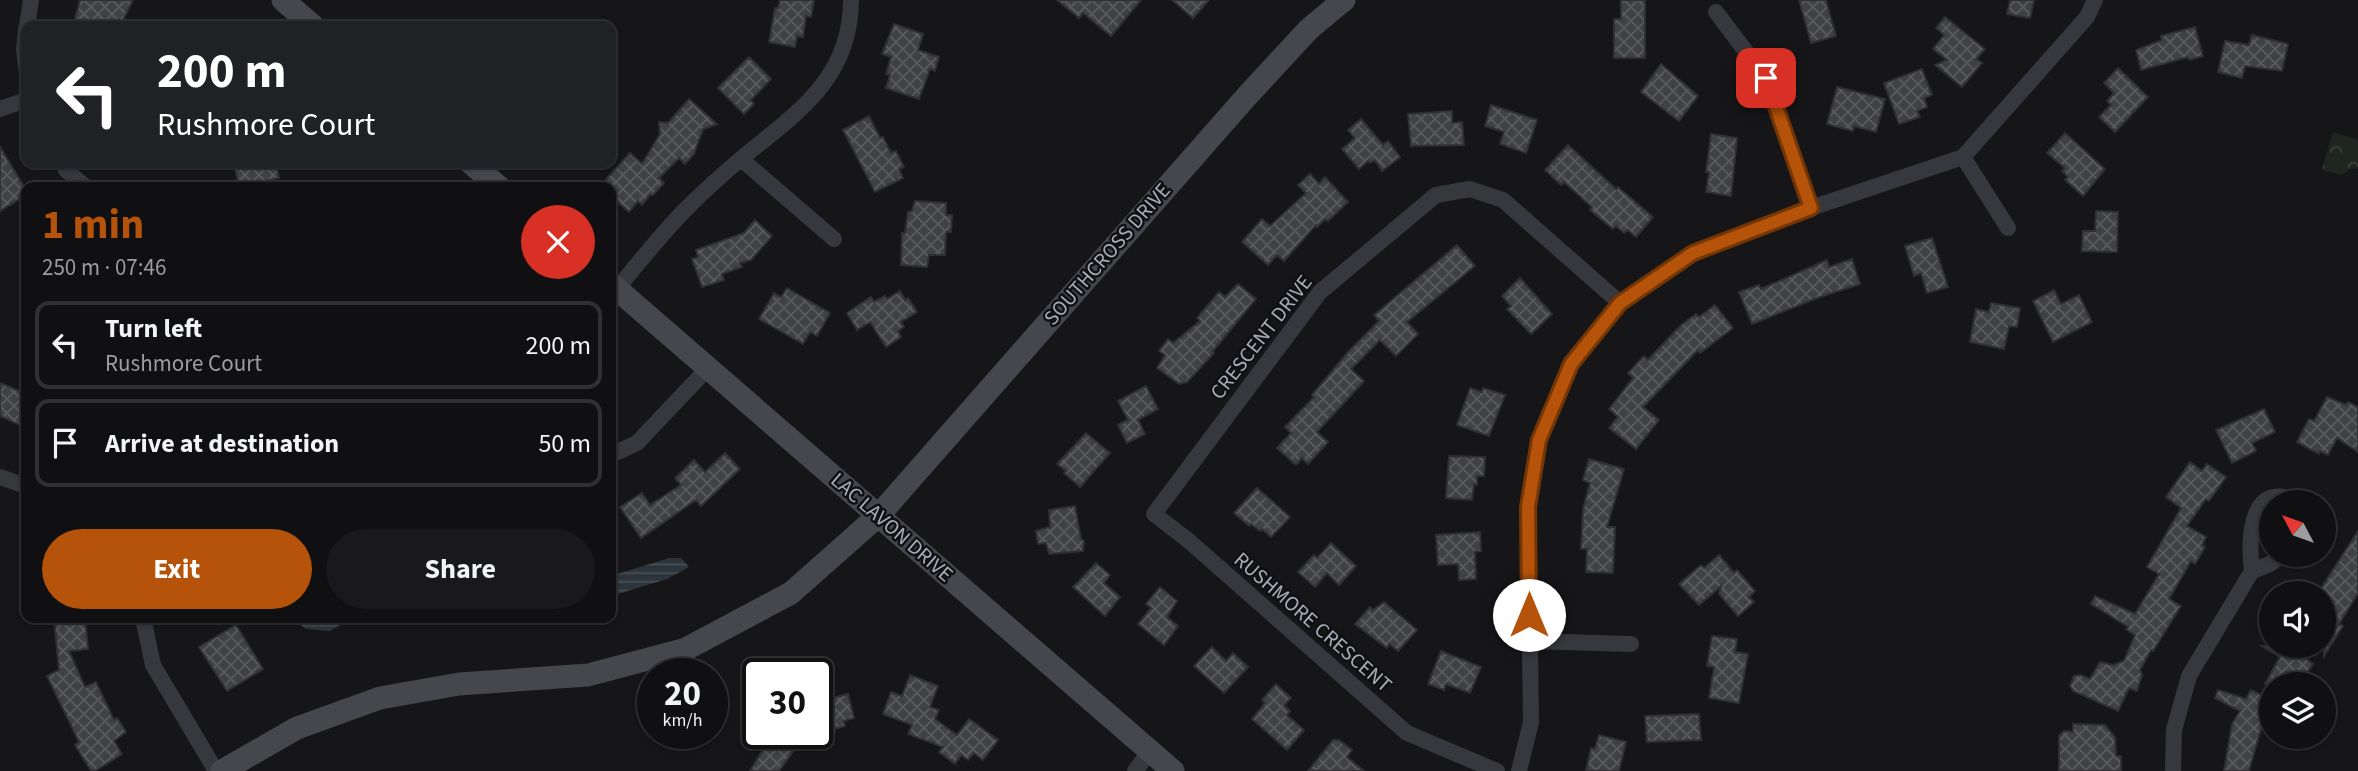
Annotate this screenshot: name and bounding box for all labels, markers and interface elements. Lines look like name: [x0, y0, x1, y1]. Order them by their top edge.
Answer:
text: 200 m: [157, 37, 286, 107]
pin: [1736, 48, 1796, 108]
icon: left: [42, 49, 133, 140]
icon: arrive: [1747, 59, 1785, 97]
text: Rushmore Court: [157, 102, 375, 148]
street label: SOUTHCROSS DRIVE: [1037, 176, 1177, 332]
text: 1 min: [42, 195, 144, 255]
button: close: [521, 205, 595, 279]
text: 250 m · 07:46: [42, 251, 166, 284]
street label: CRESCENT DRIVE: [1203, 268, 1319, 406]
text: Turn left: [105, 310, 202, 347]
icon: left: [46, 326, 84, 364]
text: 200 m: [525, 327, 591, 364]
text: Rushmore Court: [105, 347, 262, 380]
icon: arrive: [46, 424, 84, 462]
text: Arrive at destination: [105, 425, 339, 462]
text: 50 m: [538, 425, 591, 462]
street label: LAC LAVON DRIVE: [824, 465, 960, 589]
north arrow: [2259, 490, 2336, 567]
map controls: [2259, 490, 2336, 749]
button: Exit: [42, 529, 312, 609]
button: Share: [326, 529, 595, 609]
street label: RUSHMORE CRESCENT: [1227, 545, 1399, 699]
position arrow: [1492, 578, 1566, 652]
button: sound: [2259, 581, 2336, 658]
speed limit sign: 30: [742, 658, 833, 749]
text: 20: [664, 669, 701, 719]
button: layers: [2259, 672, 2336, 749]
text: km/h: [663, 708, 702, 733]

